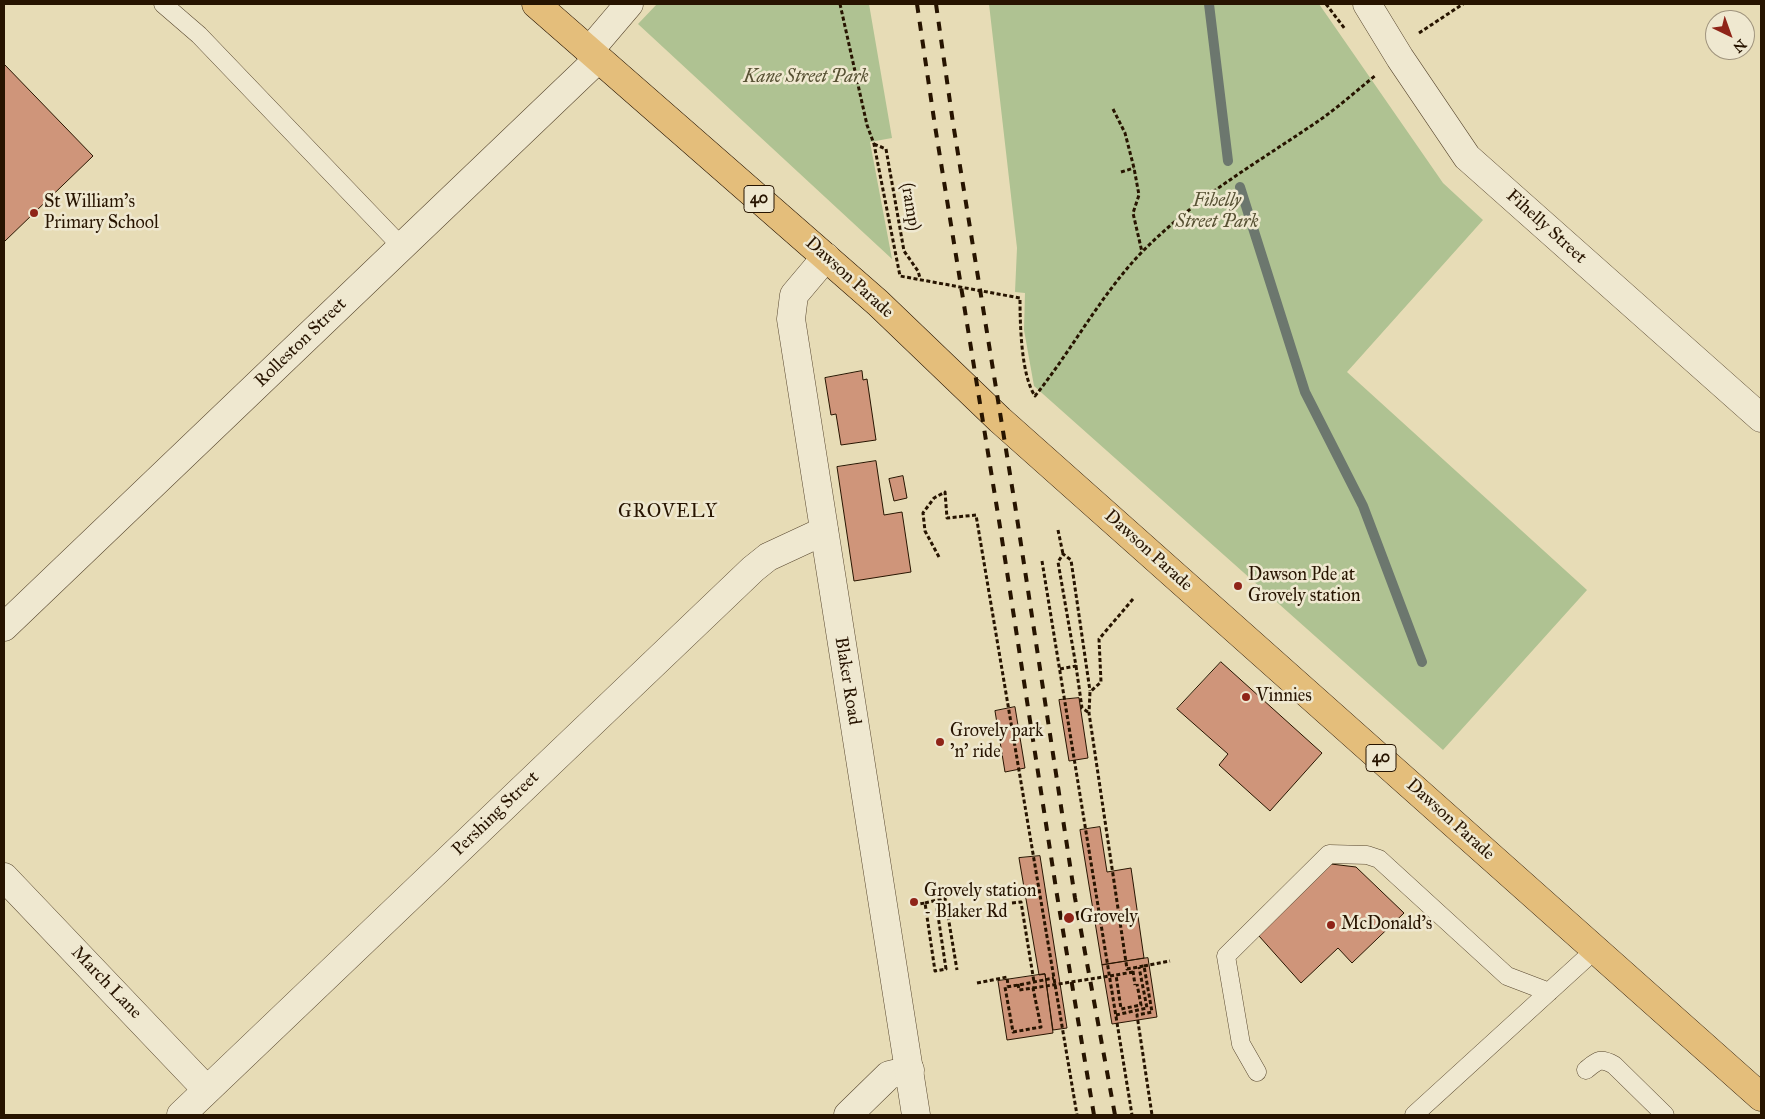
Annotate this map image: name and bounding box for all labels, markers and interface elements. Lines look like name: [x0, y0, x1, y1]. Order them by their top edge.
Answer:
north arrow: [1705, 10, 1755, 60]
text: N: [1730, 35, 1750, 56]
park label: Kane Street Park: [744, 67, 868, 89]
street label: (ramp): [896, 181, 924, 233]
road number: 40: [744, 185, 774, 212]
street label: Fihelly Street: [1501, 185, 1591, 269]
park label: Fihelly Street Park: [1175, 191, 1259, 233]
place label: St William's Primary School: [44, 192, 159, 234]
marker: St William's Primary School: [28, 207, 40, 219]
street label: Dawson Parade: [800, 233, 898, 323]
street label: Rolleston Street: [251, 294, 351, 392]
district label: GROVELY: [617, 501, 719, 523]
street label: Dawson Parade: [1099, 506, 1197, 596]
place label: Dawson Pde at Grovely station: [1248, 565, 1360, 608]
marker: Dawson Pde at Grovely station: [1232, 580, 1244, 592]
street label: Blaker Road: [829, 635, 865, 727]
place label: Vinnies: [1256, 686, 1312, 708]
marker: Vinnies: [1240, 691, 1252, 703]
place label: Grovely park 'n' ride: [950, 721, 1043, 764]
marker: Grovely park 'n' ride: [934, 736, 946, 748]
road number: 40: [1366, 744, 1396, 771]
street label: Pershing Street: [448, 767, 544, 861]
street label: Dawson Parade: [1401, 775, 1499, 865]
place label: Grovely station - Blaker Rd: [924, 881, 1036, 924]
marker: Grovely station - Blaker Rd: [908, 896, 920, 908]
place label: Grovely: [1080, 907, 1138, 929]
marker: Grovely: [1062, 911, 1076, 925]
place label: McDonald's: [1341, 914, 1432, 936]
marker: McDonald's: [1325, 919, 1337, 931]
street label: March Lane: [66, 942, 146, 1024]

